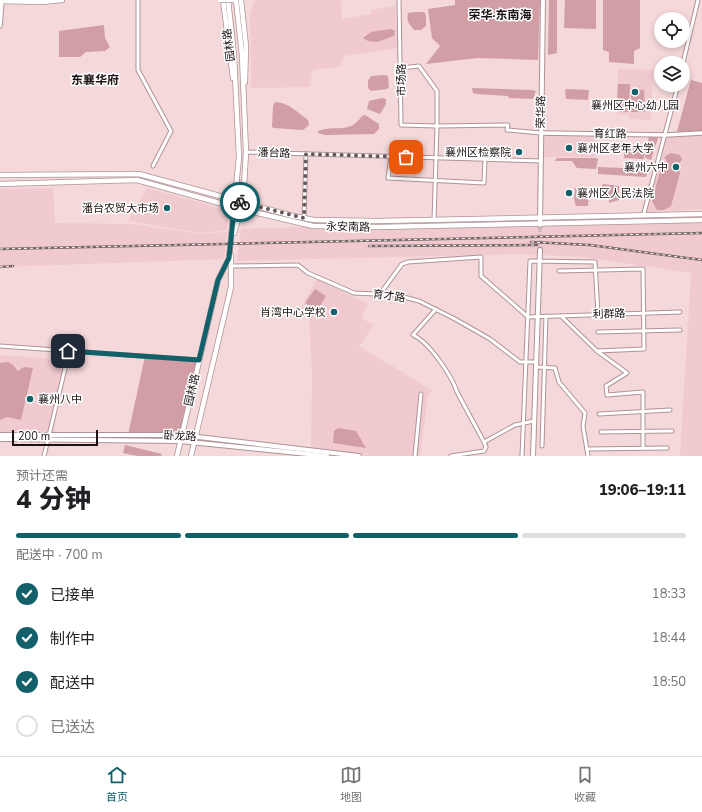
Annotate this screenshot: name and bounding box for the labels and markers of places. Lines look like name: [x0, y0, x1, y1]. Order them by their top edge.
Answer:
marker: 襄州区中心幼儿园: [630, 87, 640, 97]
place label: 襄州区中心幼儿园: [591, 98, 679, 113]
pin: [389, 140, 423, 174]
place label: 襄州区老年大学: [577, 141, 654, 156]
marker: 襄州区老年大学: [564, 143, 574, 153]
place label: 襄州区检察院: [445, 145, 511, 160]
marker: 襄州区检察院: [514, 147, 524, 157]
place label: 襄州六中: [624, 160, 668, 175]
marker: 襄州六中: [671, 162, 681, 172]
place label: 襄州区人民法院: [577, 186, 654, 201]
marker: 襄州区人民法院: [564, 188, 574, 198]
place label: 潘台农贸大市场: [82, 201, 159, 216]
marker: 潘台农贸大市场: [162, 203, 172, 213]
place label: 肖湾中心学校: [260, 305, 326, 320]
marker: 肖湾中心学校: [329, 307, 339, 317]
pin: [51, 334, 85, 368]
place label: 襄州八中: [38, 392, 82, 407]
marker: 襄州八中: [25, 394, 35, 404]

